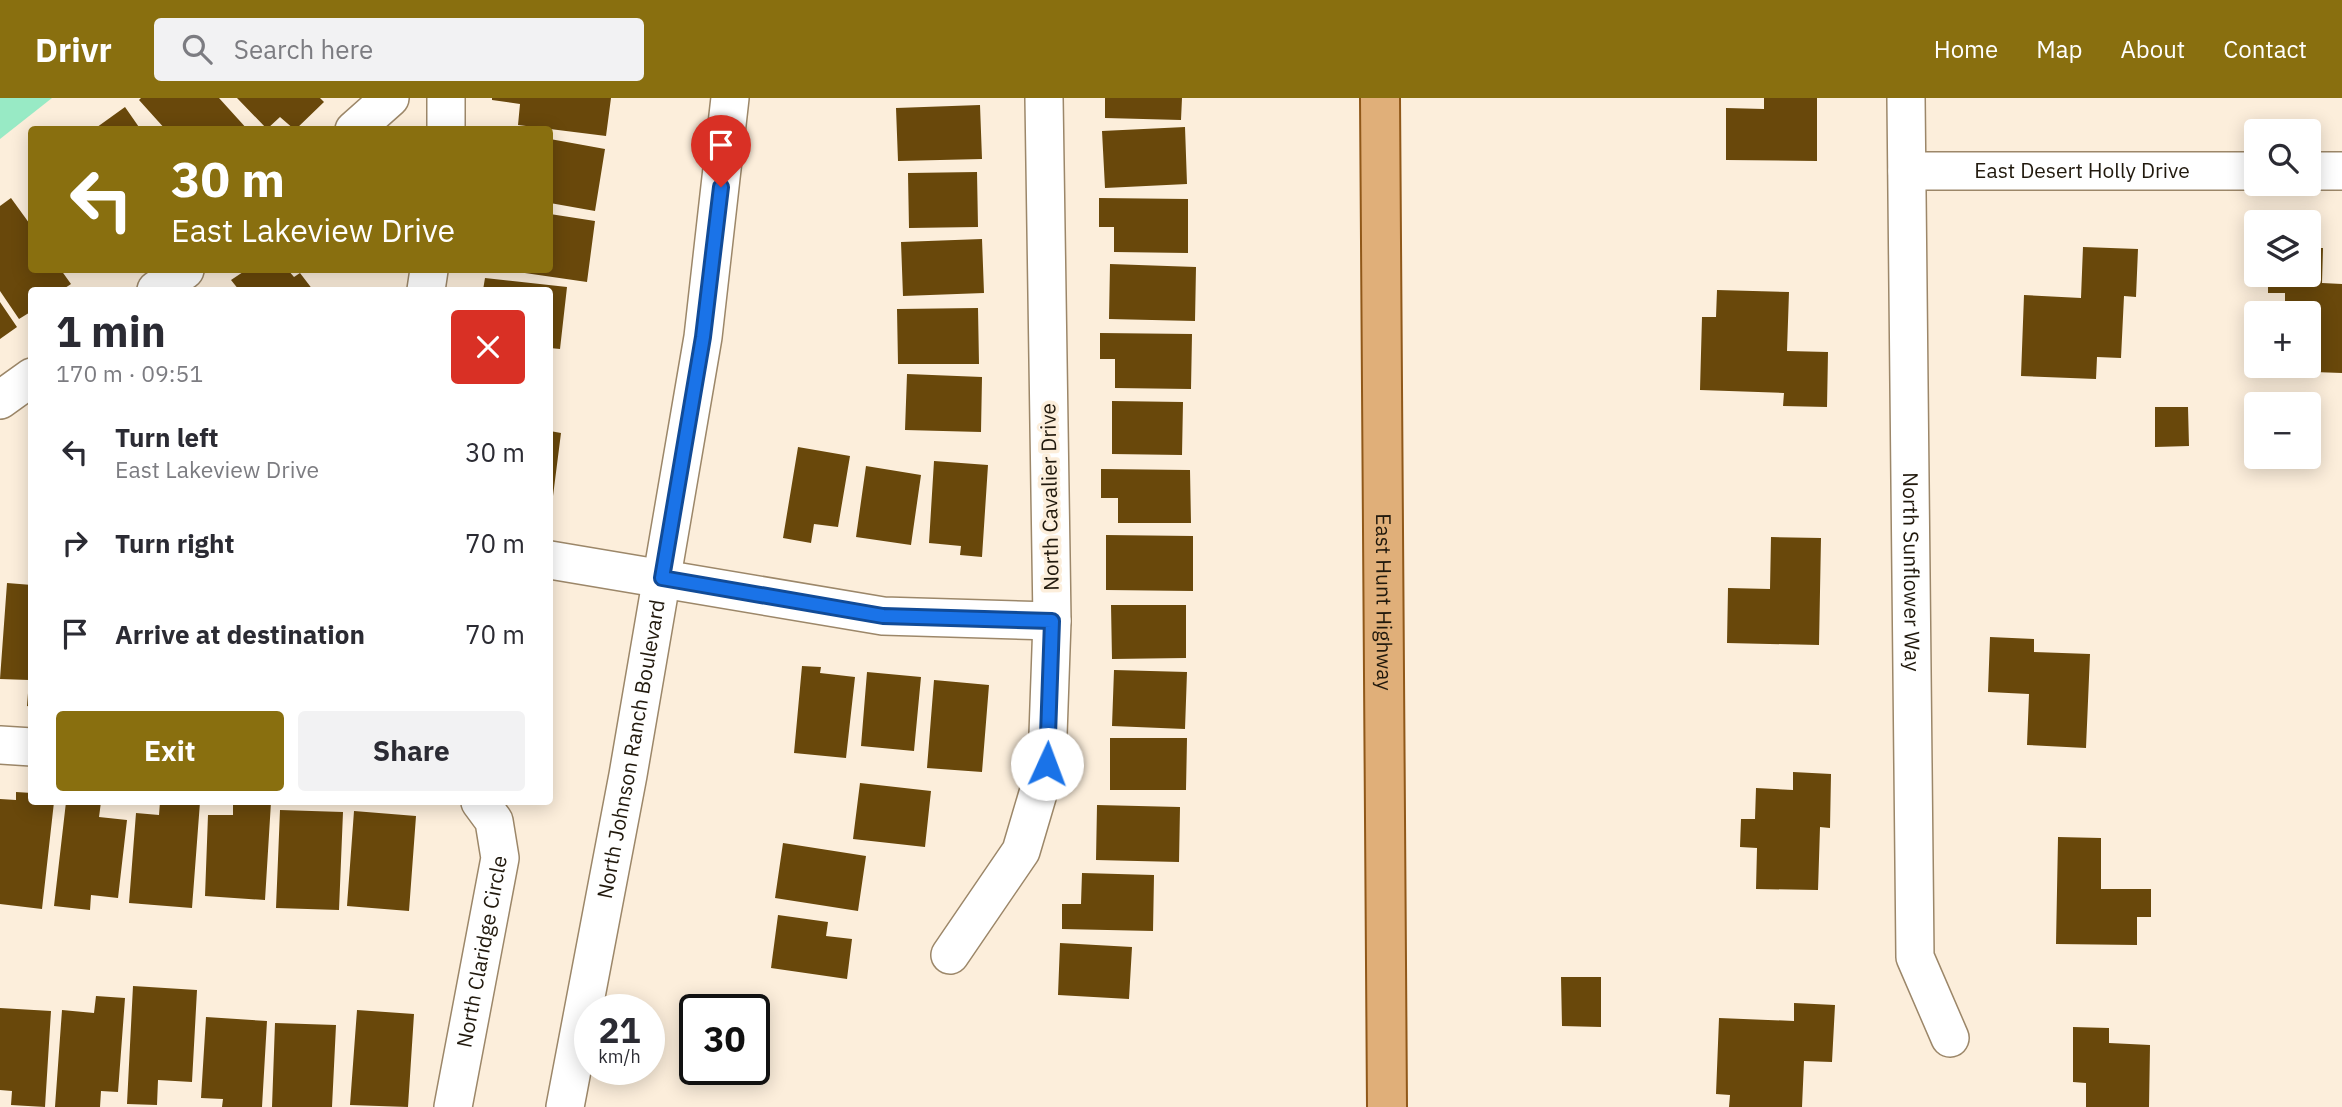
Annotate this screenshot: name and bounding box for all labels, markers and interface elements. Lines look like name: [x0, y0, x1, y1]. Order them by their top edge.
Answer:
search box: [154, 18, 644, 81]
text: Drivr: [35, 28, 112, 71]
icon: search: [178, 30, 216, 68]
text: Search here: [234, 32, 373, 66]
text: Home: [1934, 33, 1998, 65]
text: Map: [2036, 33, 2082, 65]
text: About: [2120, 33, 2185, 65]
text: Contact: [2223, 33, 2307, 65]
pin: [691, 115, 751, 187]
map controls: [2244, 119, 2321, 469]
button: search: [2244, 119, 2321, 196]
icon: arrive: [702, 126, 740, 164]
text: 30 m: [171, 147, 285, 210]
icon: left: [56, 154, 147, 245]
street label: East Desert Holly Drive: [1974, 156, 2190, 184]
text: East Lakeview Drive: [171, 209, 455, 251]
button: layers: [2244, 210, 2321, 287]
button: +: [2244, 301, 2321, 378]
text: 1 min: [56, 304, 166, 359]
button: close: [451, 310, 525, 384]
text: 170 m · 09:51: [56, 358, 203, 388]
button: −: [2244, 392, 2321, 469]
street label: North Cavalier Drive: [1033, 403, 1065, 591]
text: Turn left: [115, 420, 218, 454]
icon: left: [56, 433, 94, 471]
text: 30 m: [465, 435, 525, 469]
text: East Lakeview Drive: [115, 454, 319, 484]
street label: North Sunflower Way: [1897, 472, 1927, 672]
street label: East Hunt Highway: [1370, 513, 1399, 691]
icon: right: [56, 524, 94, 562]
text: Turn right: [115, 526, 234, 560]
text: 70 m: [465, 526, 525, 560]
street label: North Johnson Ranch Boulevard: [590, 597, 671, 901]
icon: arrive: [56, 615, 94, 653]
text: Arrive at destination: [115, 617, 365, 651]
text: 70 m: [465, 617, 525, 651]
button: Exit: [56, 711, 284, 791]
button: Share: [298, 711, 525, 791]
position arrow: [1010, 727, 1084, 801]
street label: North Claridge Circle: [449, 853, 513, 1050]
speed limit sign: 30: [679, 994, 770, 1085]
text: 21: [598, 1007, 641, 1053]
text: km/h: [598, 1045, 641, 1068]

